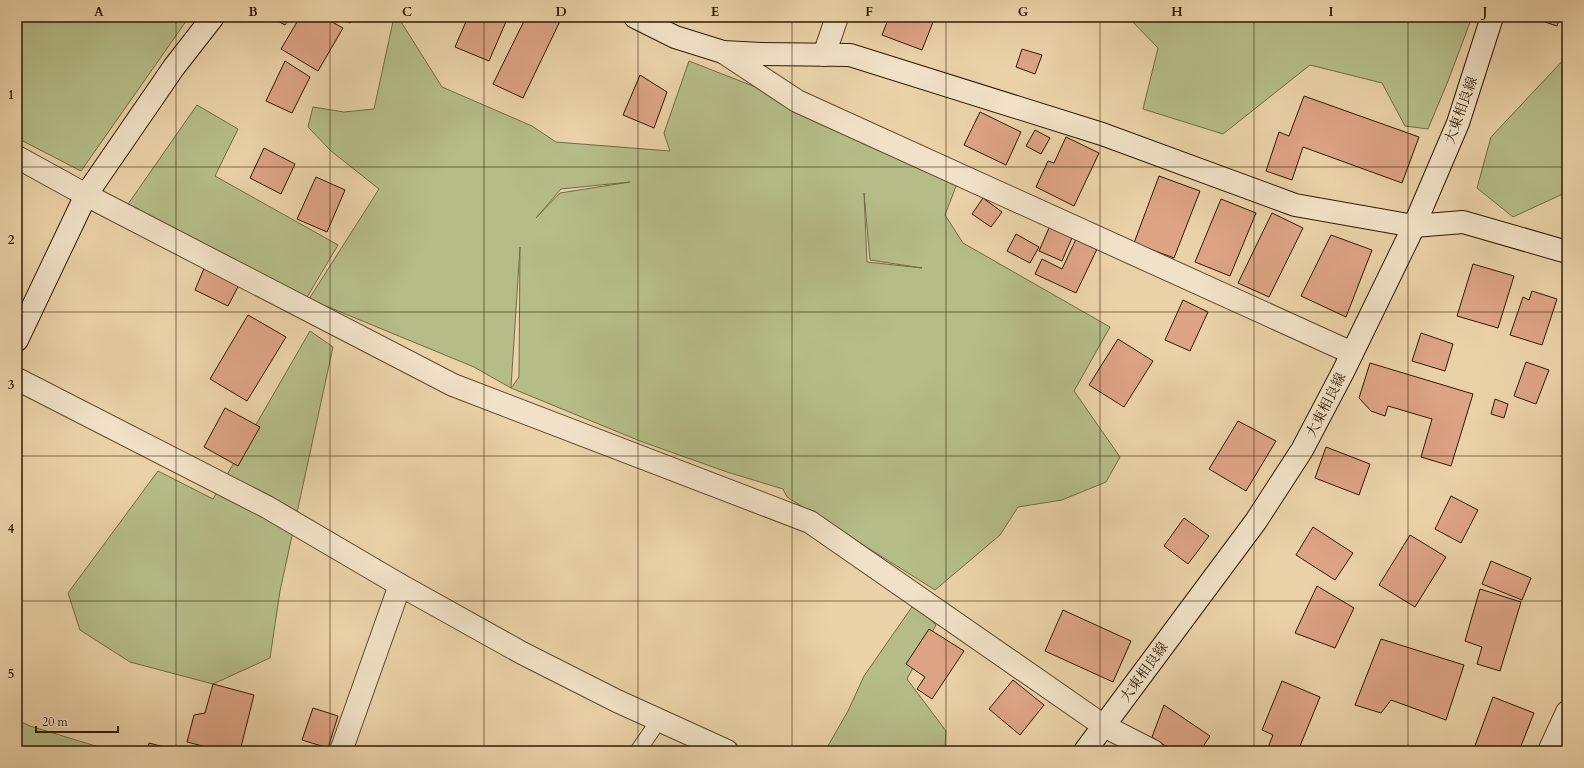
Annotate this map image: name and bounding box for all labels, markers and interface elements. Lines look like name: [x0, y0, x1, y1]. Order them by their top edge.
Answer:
text: A: [94, 3, 104, 21]
text: B: [248, 3, 258, 21]
text: C: [402, 3, 412, 21]
text: D: [555, 3, 567, 21]
text: E: [711, 3, 719, 21]
text: F: [865, 3, 873, 21]
text: G: [1018, 3, 1029, 21]
text: H: [1171, 3, 1183, 21]
text: I: [1328, 3, 1334, 21]
text: J: [1481, 3, 1488, 21]
street label: 大東相良線: [1440, 74, 1482, 146]
text: 1: [8, 86, 14, 104]
text: 2: [8, 231, 15, 249]
street label: 大東相良線: [1302, 370, 1350, 440]
text: 3: [8, 376, 15, 394]
text: 4: [8, 520, 15, 538]
street label: 大東相良線: [1116, 638, 1172, 706]
text: 5: [8, 665, 14, 683]
scale bar: [36, 708, 118, 734]
text: 20 m: [42, 714, 69, 730]

